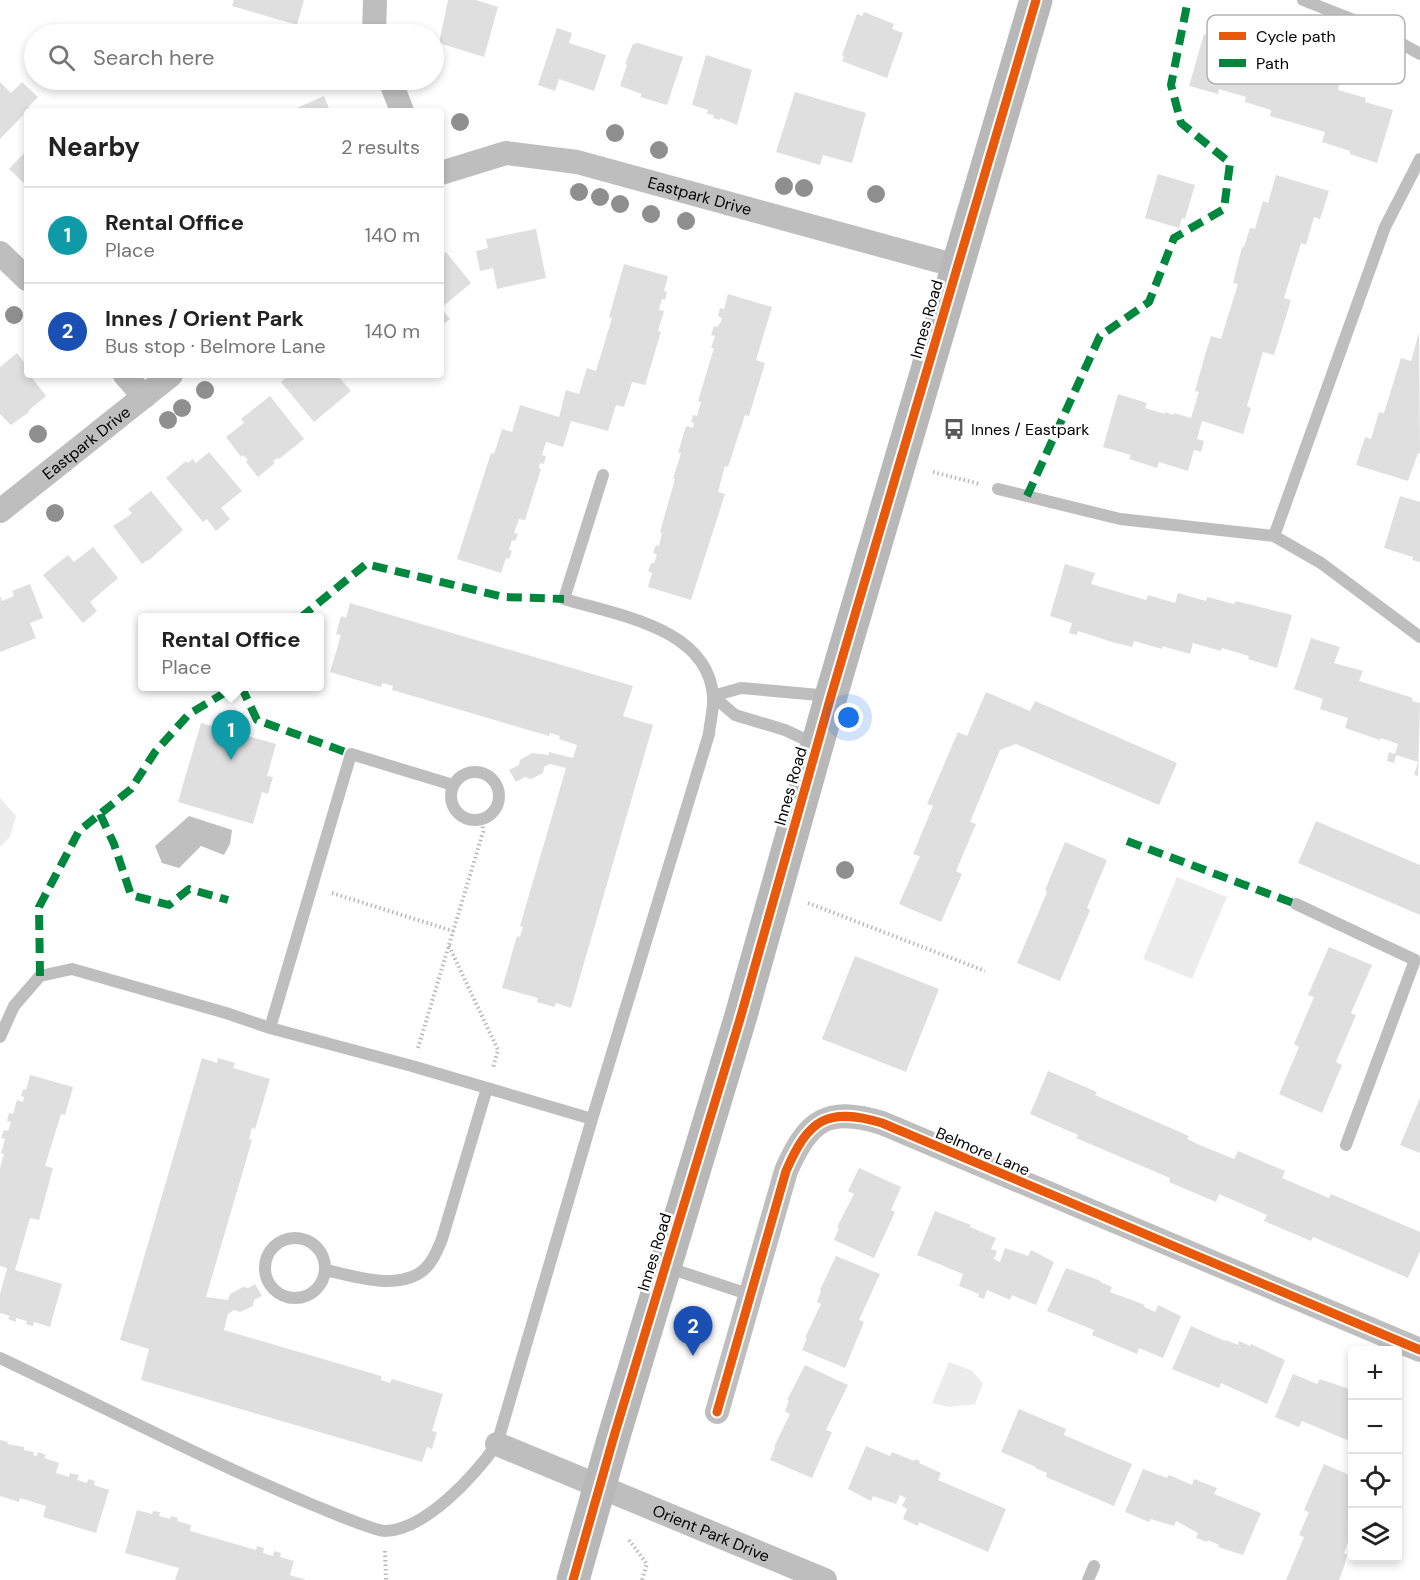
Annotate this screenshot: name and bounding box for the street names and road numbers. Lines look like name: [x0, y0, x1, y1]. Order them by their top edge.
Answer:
street label: Eastpark Drive: [646, 172, 754, 220]
street label: Innes Road: [905, 277, 948, 361]
street label: Eastpark Drive: [38, 402, 135, 484]
street label: Innes Road: [769, 744, 812, 828]
street label: Belmore Lane: [932, 1122, 1033, 1181]
street label: Innes Road: [633, 1210, 676, 1294]
street label: Orient Park Drive: [649, 1500, 773, 1567]

